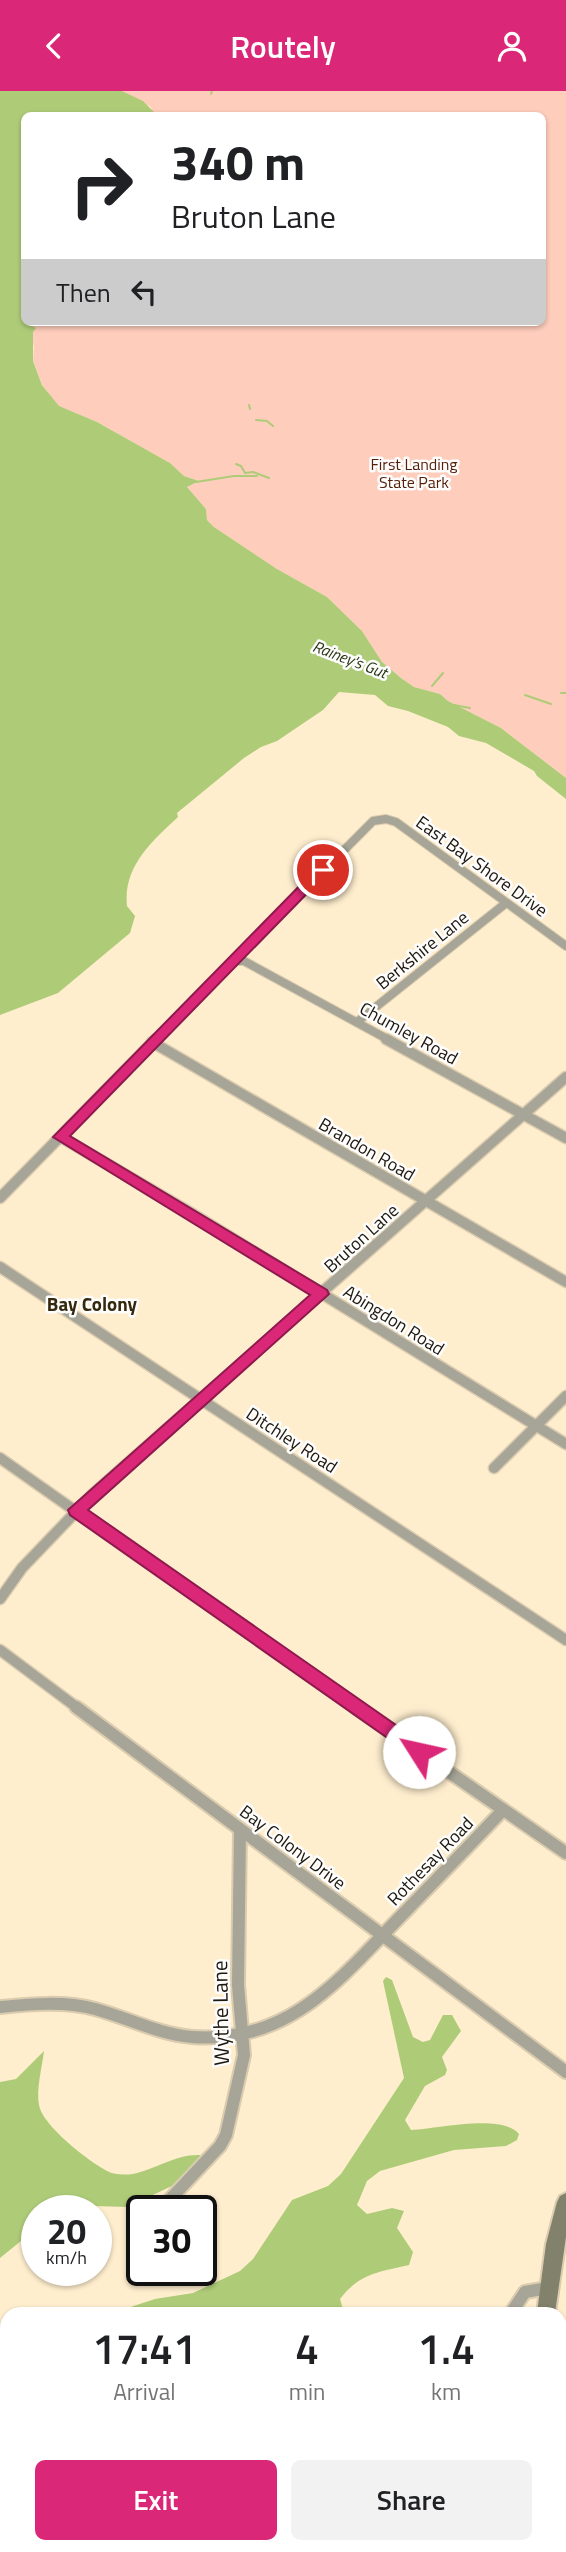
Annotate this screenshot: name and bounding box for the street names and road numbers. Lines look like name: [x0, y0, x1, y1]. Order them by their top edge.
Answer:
street label: East Bay Shore Drive: [410, 809, 554, 923]
street label: Berkshire Lane: [370, 904, 474, 996]
street label: Chumley Road: [355, 995, 463, 1071]
street label: Brandon Road: [314, 1110, 420, 1188]
street label: Bruton Lane: [318, 1197, 404, 1279]
street label: Abingdon Road: [338, 1278, 450, 1362]
street label: Ditchley Road: [241, 1400, 343, 1480]
street label: Bay Colony Drive: [234, 1798, 352, 1896]
street label: Rothesay Road: [381, 1810, 479, 1912]
street label: Wythe Lane: [203, 1960, 237, 2066]

